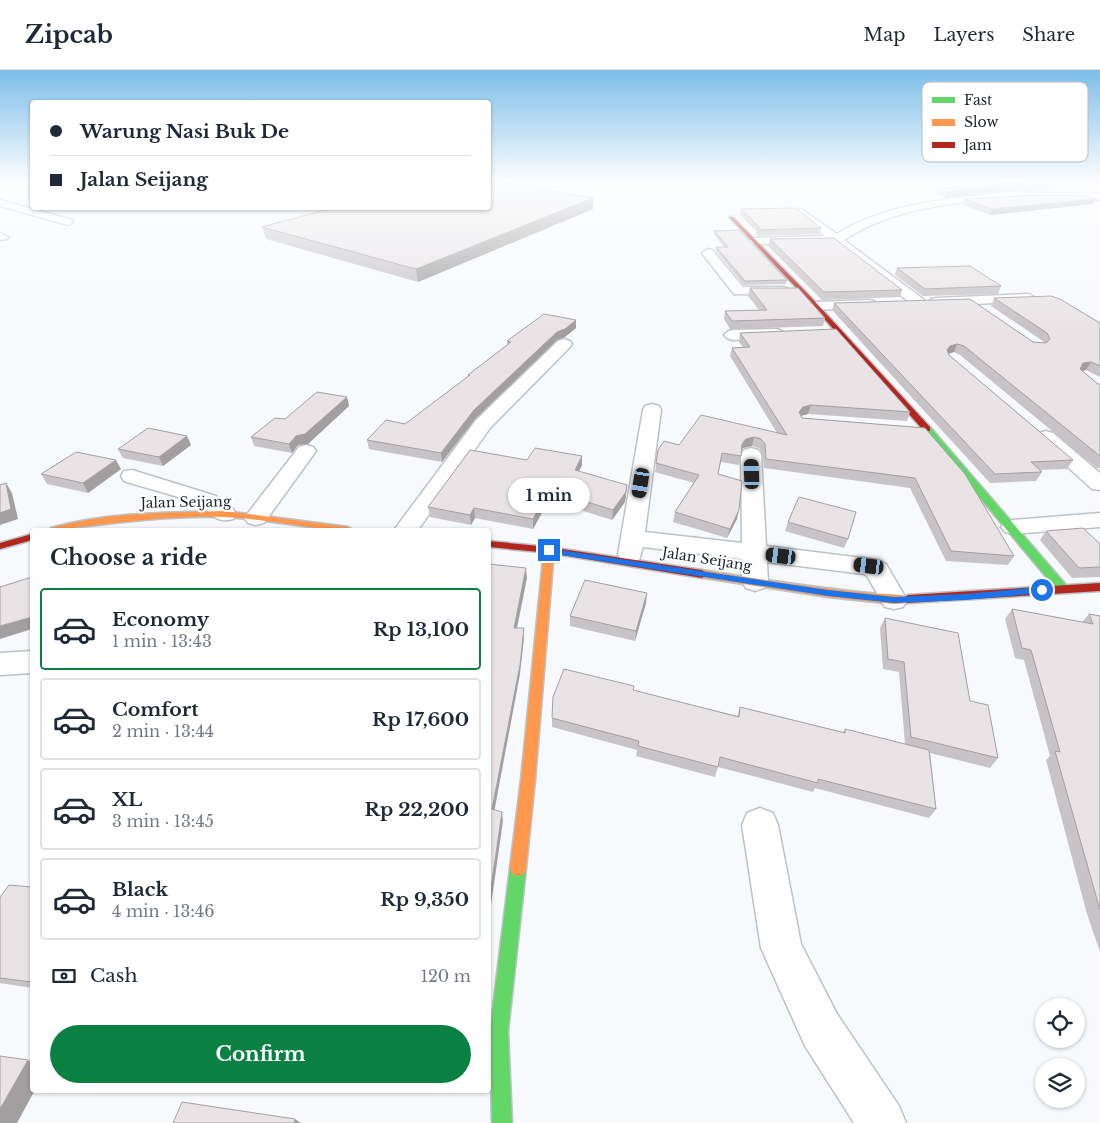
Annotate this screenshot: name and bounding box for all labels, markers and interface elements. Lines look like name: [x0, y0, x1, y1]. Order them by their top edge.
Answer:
text: Zipcab: [25, 20, 113, 49]
text: Map: [864, 24, 905, 46]
text: Layers: [933, 24, 994, 46]
text: Share: [1022, 24, 1075, 46]
legend: [922, 82, 1088, 162]
text: Fast: [964, 91, 993, 109]
text: Slow: [964, 113, 998, 131]
text: Warung Nasi Buk De: [80, 120, 289, 143]
text: Jam: [962, 136, 992, 154]
text: Jalan Seijang: [80, 168, 208, 191]
car: [743, 459, 760, 489]
car: [631, 467, 650, 499]
callout: 1 min: [508, 478, 590, 512]
text: 1 min: [526, 485, 572, 505]
street label: Jalan Seijang: [139, 492, 232, 512]
route end: [538, 539, 560, 561]
street label: Jalan Seijang: [659, 543, 754, 575]
text: Choose a ride: [50, 544, 207, 571]
car: [765, 547, 796, 565]
car: [853, 557, 884, 575]
route start: [1031, 579, 1053, 601]
icon: car: [52, 607, 97, 652]
text: Economy: [112, 608, 209, 631]
text: Rp 13,100: [373, 618, 469, 641]
text: 1 min · 13:43: [112, 631, 212, 651]
icon: car: [52, 697, 97, 742]
text: Comfort: [112, 698, 199, 721]
text: Rp 17,600: [372, 708, 469, 731]
text: 2 min · 13:44: [112, 721, 214, 741]
icon: car: [52, 787, 97, 832]
text: XL: [112, 788, 142, 811]
text: Rp 22,200: [364, 798, 469, 821]
text: 3 min · 13:45: [112, 811, 214, 831]
icon: car: [52, 877, 97, 922]
text: Black: [112, 878, 168, 901]
text: Rp 9,350: [380, 888, 469, 911]
text: 4 min · 13:46: [112, 901, 215, 921]
icon: cash: [50, 962, 78, 990]
text: Cash: [90, 964, 137, 987]
text: 120 m: [421, 966, 471, 986]
map controls: [1035, 998, 1085, 1108]
button: locate: [1035, 998, 1085, 1048]
button: Confirm: [50, 1025, 471, 1083]
button: layers: [1035, 1058, 1085, 1108]

